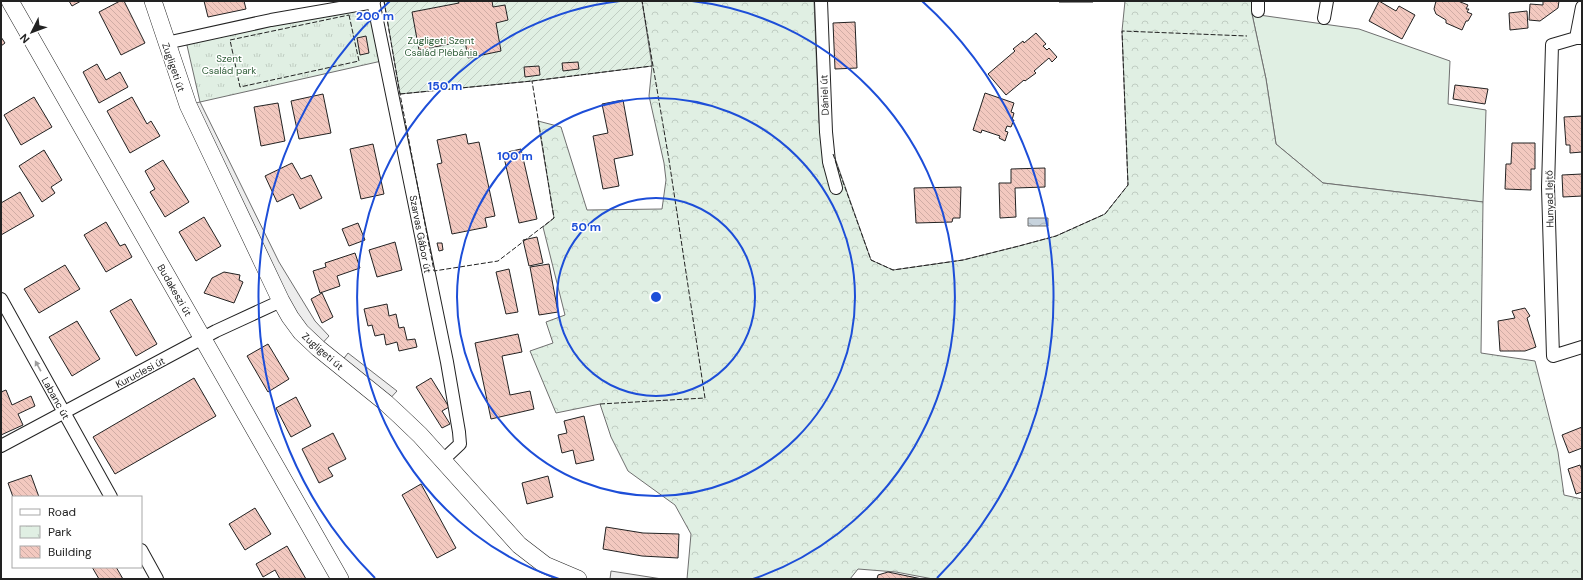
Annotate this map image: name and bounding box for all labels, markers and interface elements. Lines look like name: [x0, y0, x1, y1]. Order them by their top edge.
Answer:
text: 200 m: [356, 8, 394, 24]
north arrow: [12, 12, 52, 52]
text: N: [17, 31, 32, 46]
park label: Zugligeti Szent Család Plébánia: [404, 34, 478, 59]
street label: Zugligeti út: [159, 41, 188, 93]
park label: Szent Család park: [202, 52, 256, 77]
street label: Dániel út: [817, 74, 832, 116]
text: 150 m: [428, 78, 462, 94]
text: 100 m: [497, 148, 533, 164]
street label: Hunyad lejtő: [1542, 170, 1557, 228]
street label: Szarvas Gábor út: [407, 194, 434, 274]
text: 50 m: [571, 219, 601, 235]
street label: Budakeszi út: [154, 262, 195, 319]
centre of rings: [649, 290, 663, 304]
street label: Zugligeti út: [299, 330, 346, 373]
street label: Kuruclesi út: [113, 354, 167, 391]
one-way arrow: [35, 360, 42, 372]
street label: Labanc út: [39, 375, 72, 422]
legend: [12, 496, 142, 568]
text: Road: [48, 504, 76, 520]
text: Park: [48, 524, 72, 540]
text: Building: [48, 544, 92, 560]

